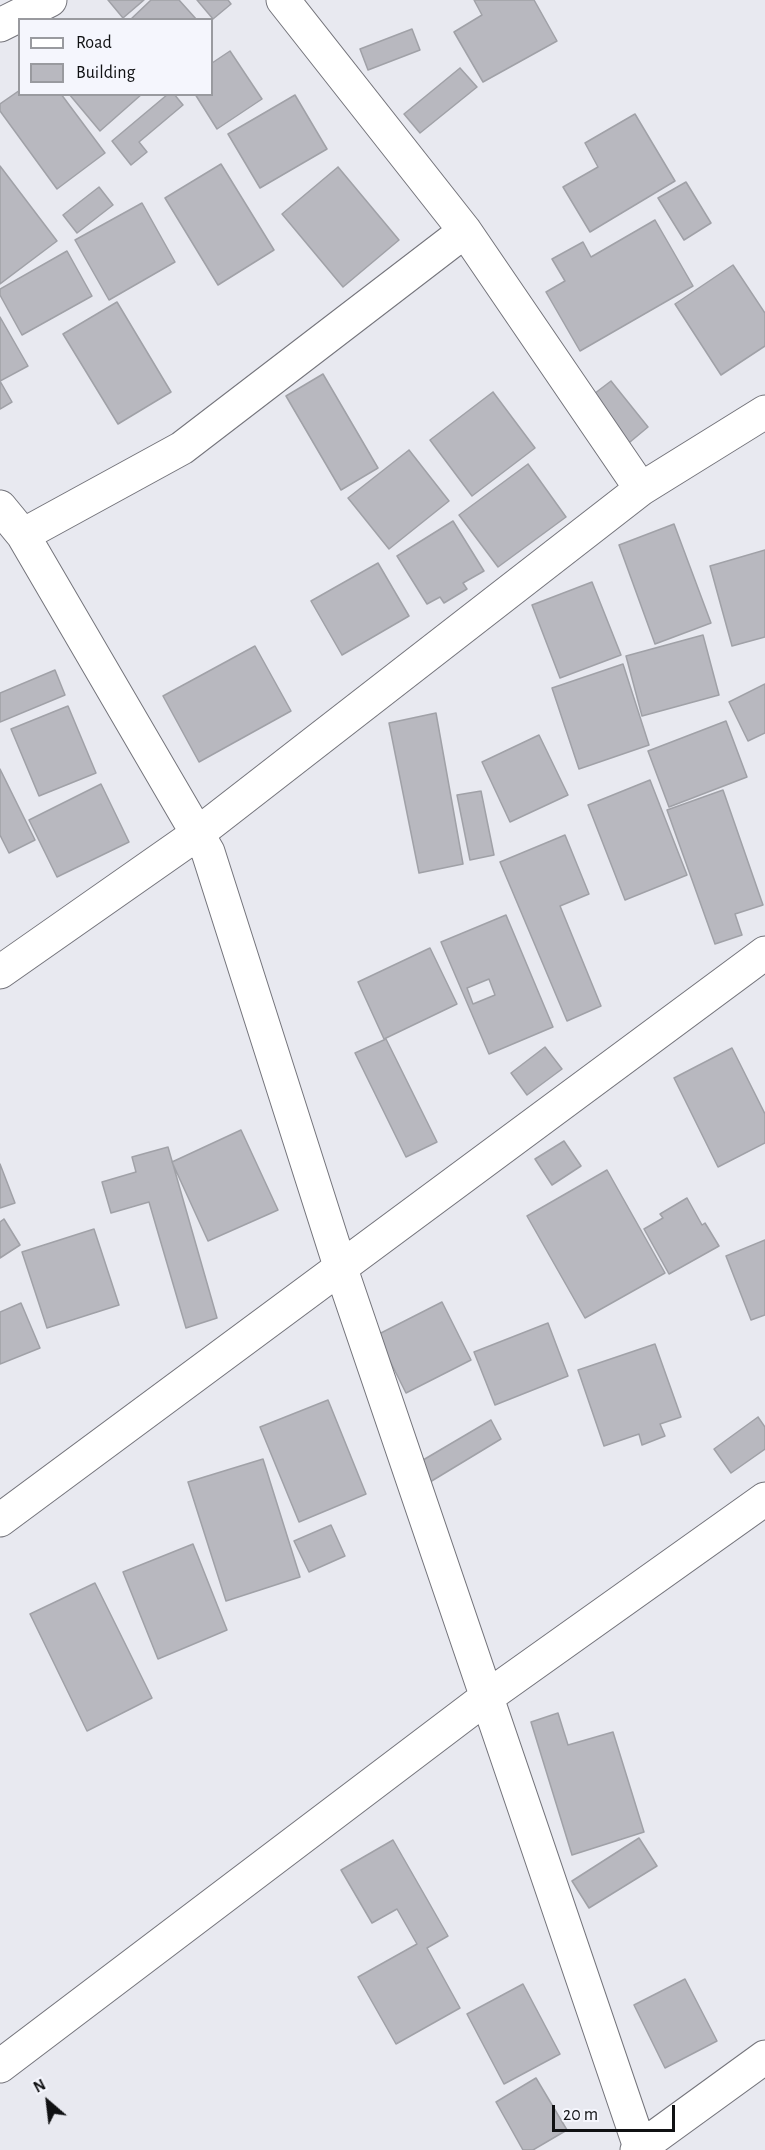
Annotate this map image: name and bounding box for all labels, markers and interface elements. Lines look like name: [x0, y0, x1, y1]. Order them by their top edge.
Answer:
legend: [18, 18, 213, 96]
text: Road: [76, 34, 112, 52]
text: Building: [76, 64, 135, 82]
north arrow: [18, 2072, 78, 2132]
text: N: [31, 2076, 48, 2096]
scale bar: [555, 2093, 678, 2131]
text: 20 m: [563, 2106, 598, 2124]

